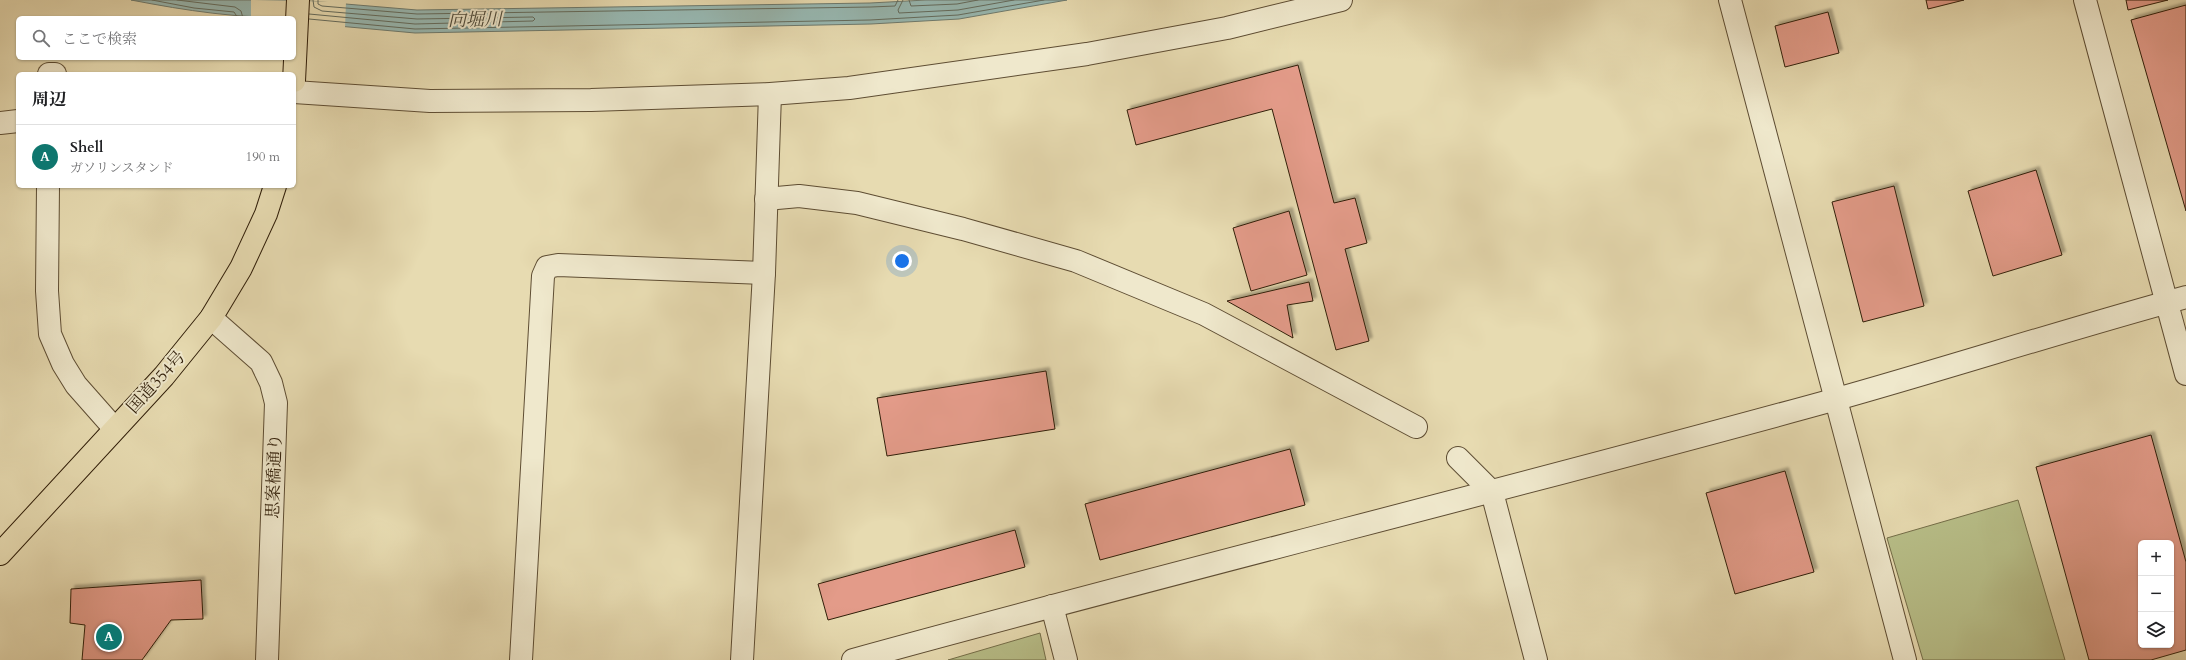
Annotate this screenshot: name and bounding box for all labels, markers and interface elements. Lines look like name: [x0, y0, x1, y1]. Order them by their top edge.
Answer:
water label: 向堀川: [448, 7, 504, 33]
search box: [16, 16, 296, 60]
icon: search: [30, 27, 52, 49]
text: ここで検索: [62, 29, 137, 49]
text: 周辺: [32, 88, 66, 111]
text: Shell: [70, 137, 103, 157]
text: A: [40, 148, 50, 166]
text: 190 m: [246, 148, 280, 166]
text: ガソリンスタンド: [70, 159, 174, 177]
your location: [892, 251, 912, 271]
street label: 国道354号: [122, 346, 190, 418]
street label: 思案橋通り: [261, 433, 287, 519]
map controls: [2138, 540, 2174, 648]
button: +: [2138, 540, 2174, 576]
button: −: [2138, 576, 2174, 612]
button: layers: [2138, 612, 2174, 648]
pin: A: [96, 622, 122, 652]

